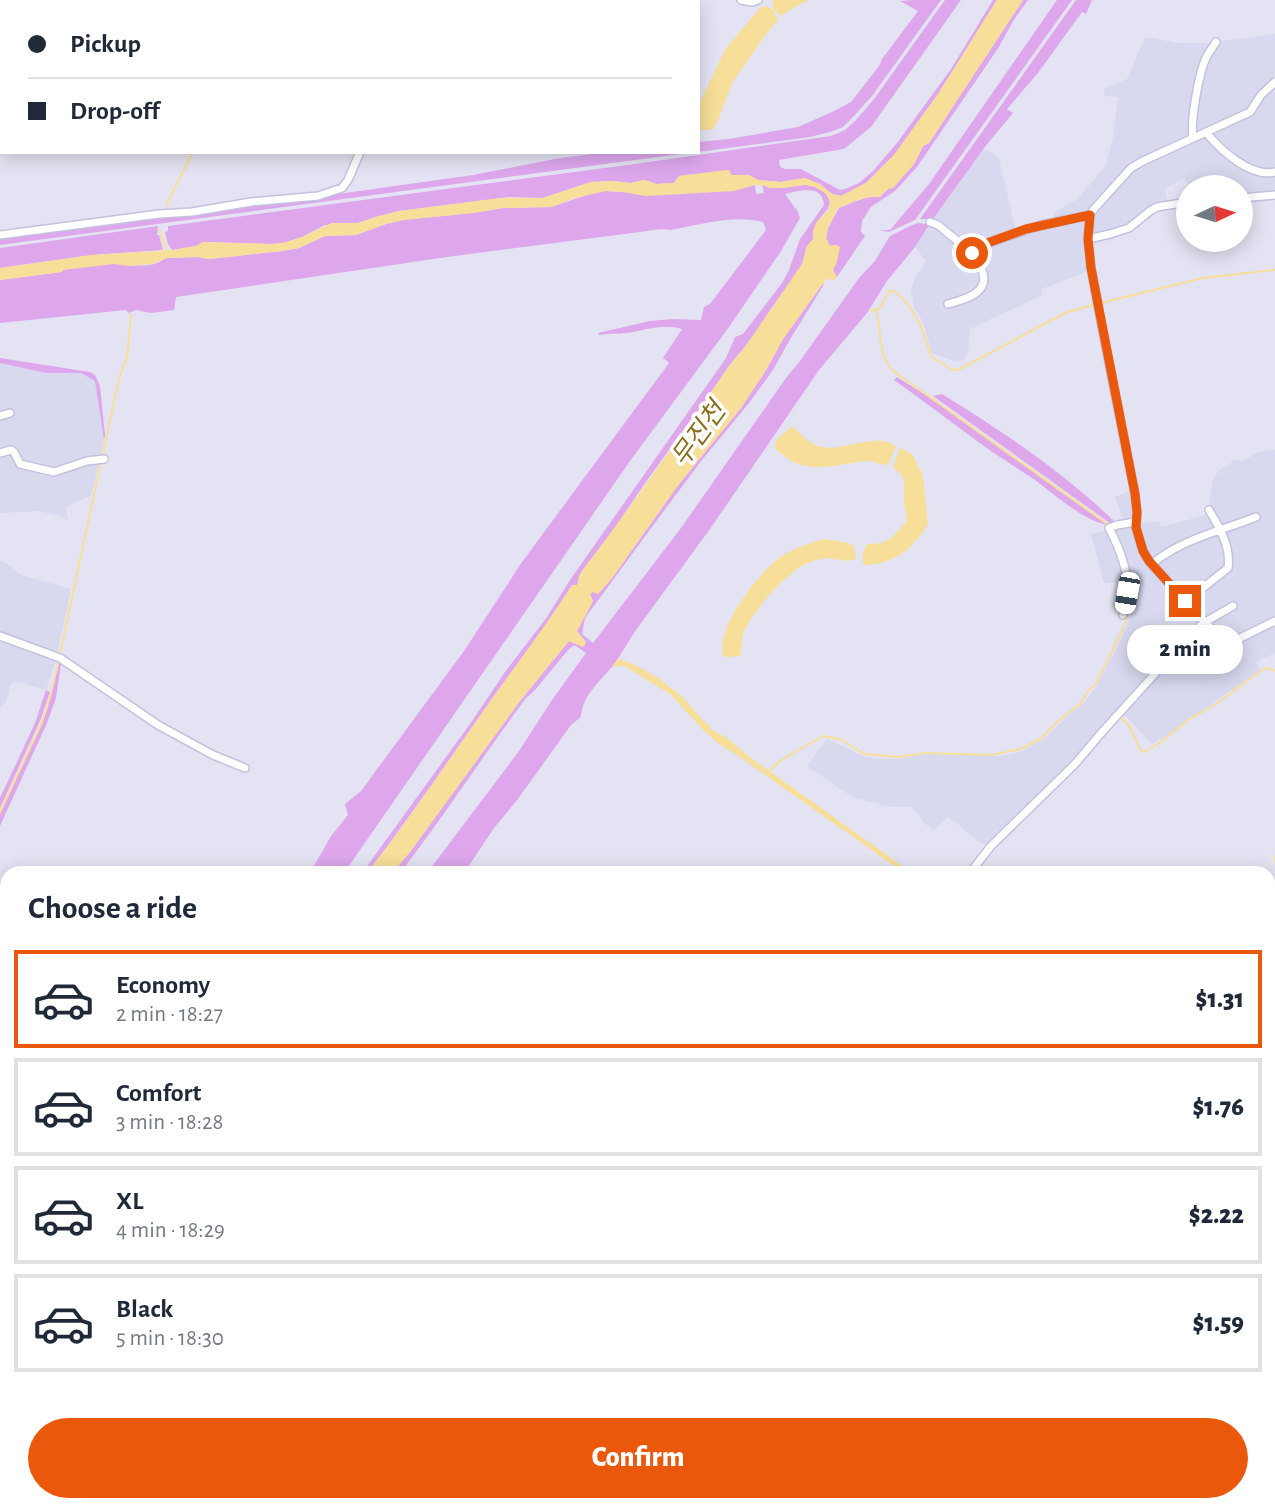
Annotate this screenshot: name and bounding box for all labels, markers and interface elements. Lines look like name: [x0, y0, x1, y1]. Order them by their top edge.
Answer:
text: Pickup: [70, 31, 141, 57]
text: Drop-off: [70, 98, 159, 124]
north arrow: [1176, 175, 1253, 252]
map controls: [1176, 175, 1253, 252]
route start: [956, 237, 988, 269]
water label: 무진천: [666, 395, 732, 471]
car: [1114, 570, 1141, 616]
route end: [1169, 585, 1201, 617]
callout: 2 min: [1127, 626, 1243, 674]
text: 2 min: [1159, 638, 1211, 661]
text: Choose a ride: [28, 892, 197, 924]
icon: car: [32, 968, 95, 1031]
text: Economy: [116, 972, 210, 998]
text: $1.31: [1196, 986, 1244, 1012]
text: 2 min · 18:27: [116, 1003, 223, 1026]
icon: car: [32, 1076, 95, 1139]
text: Comfort: [116, 1080, 201, 1106]
text: $1.76: [1192, 1094, 1244, 1120]
text: 3 min · 18:28: [116, 1111, 223, 1134]
icon: car: [32, 1184, 95, 1247]
text: XL: [116, 1188, 143, 1214]
text: $2.22: [1189, 1202, 1244, 1228]
text: 4 min · 18:29: [116, 1219, 225, 1242]
icon: car: [32, 1292, 95, 1355]
text: Black: [116, 1296, 173, 1322]
text: $1.59: [1192, 1310, 1244, 1336]
text: 5 min · 18:30: [116, 1327, 224, 1350]
button: Confirm: [28, 1418, 1248, 1498]

